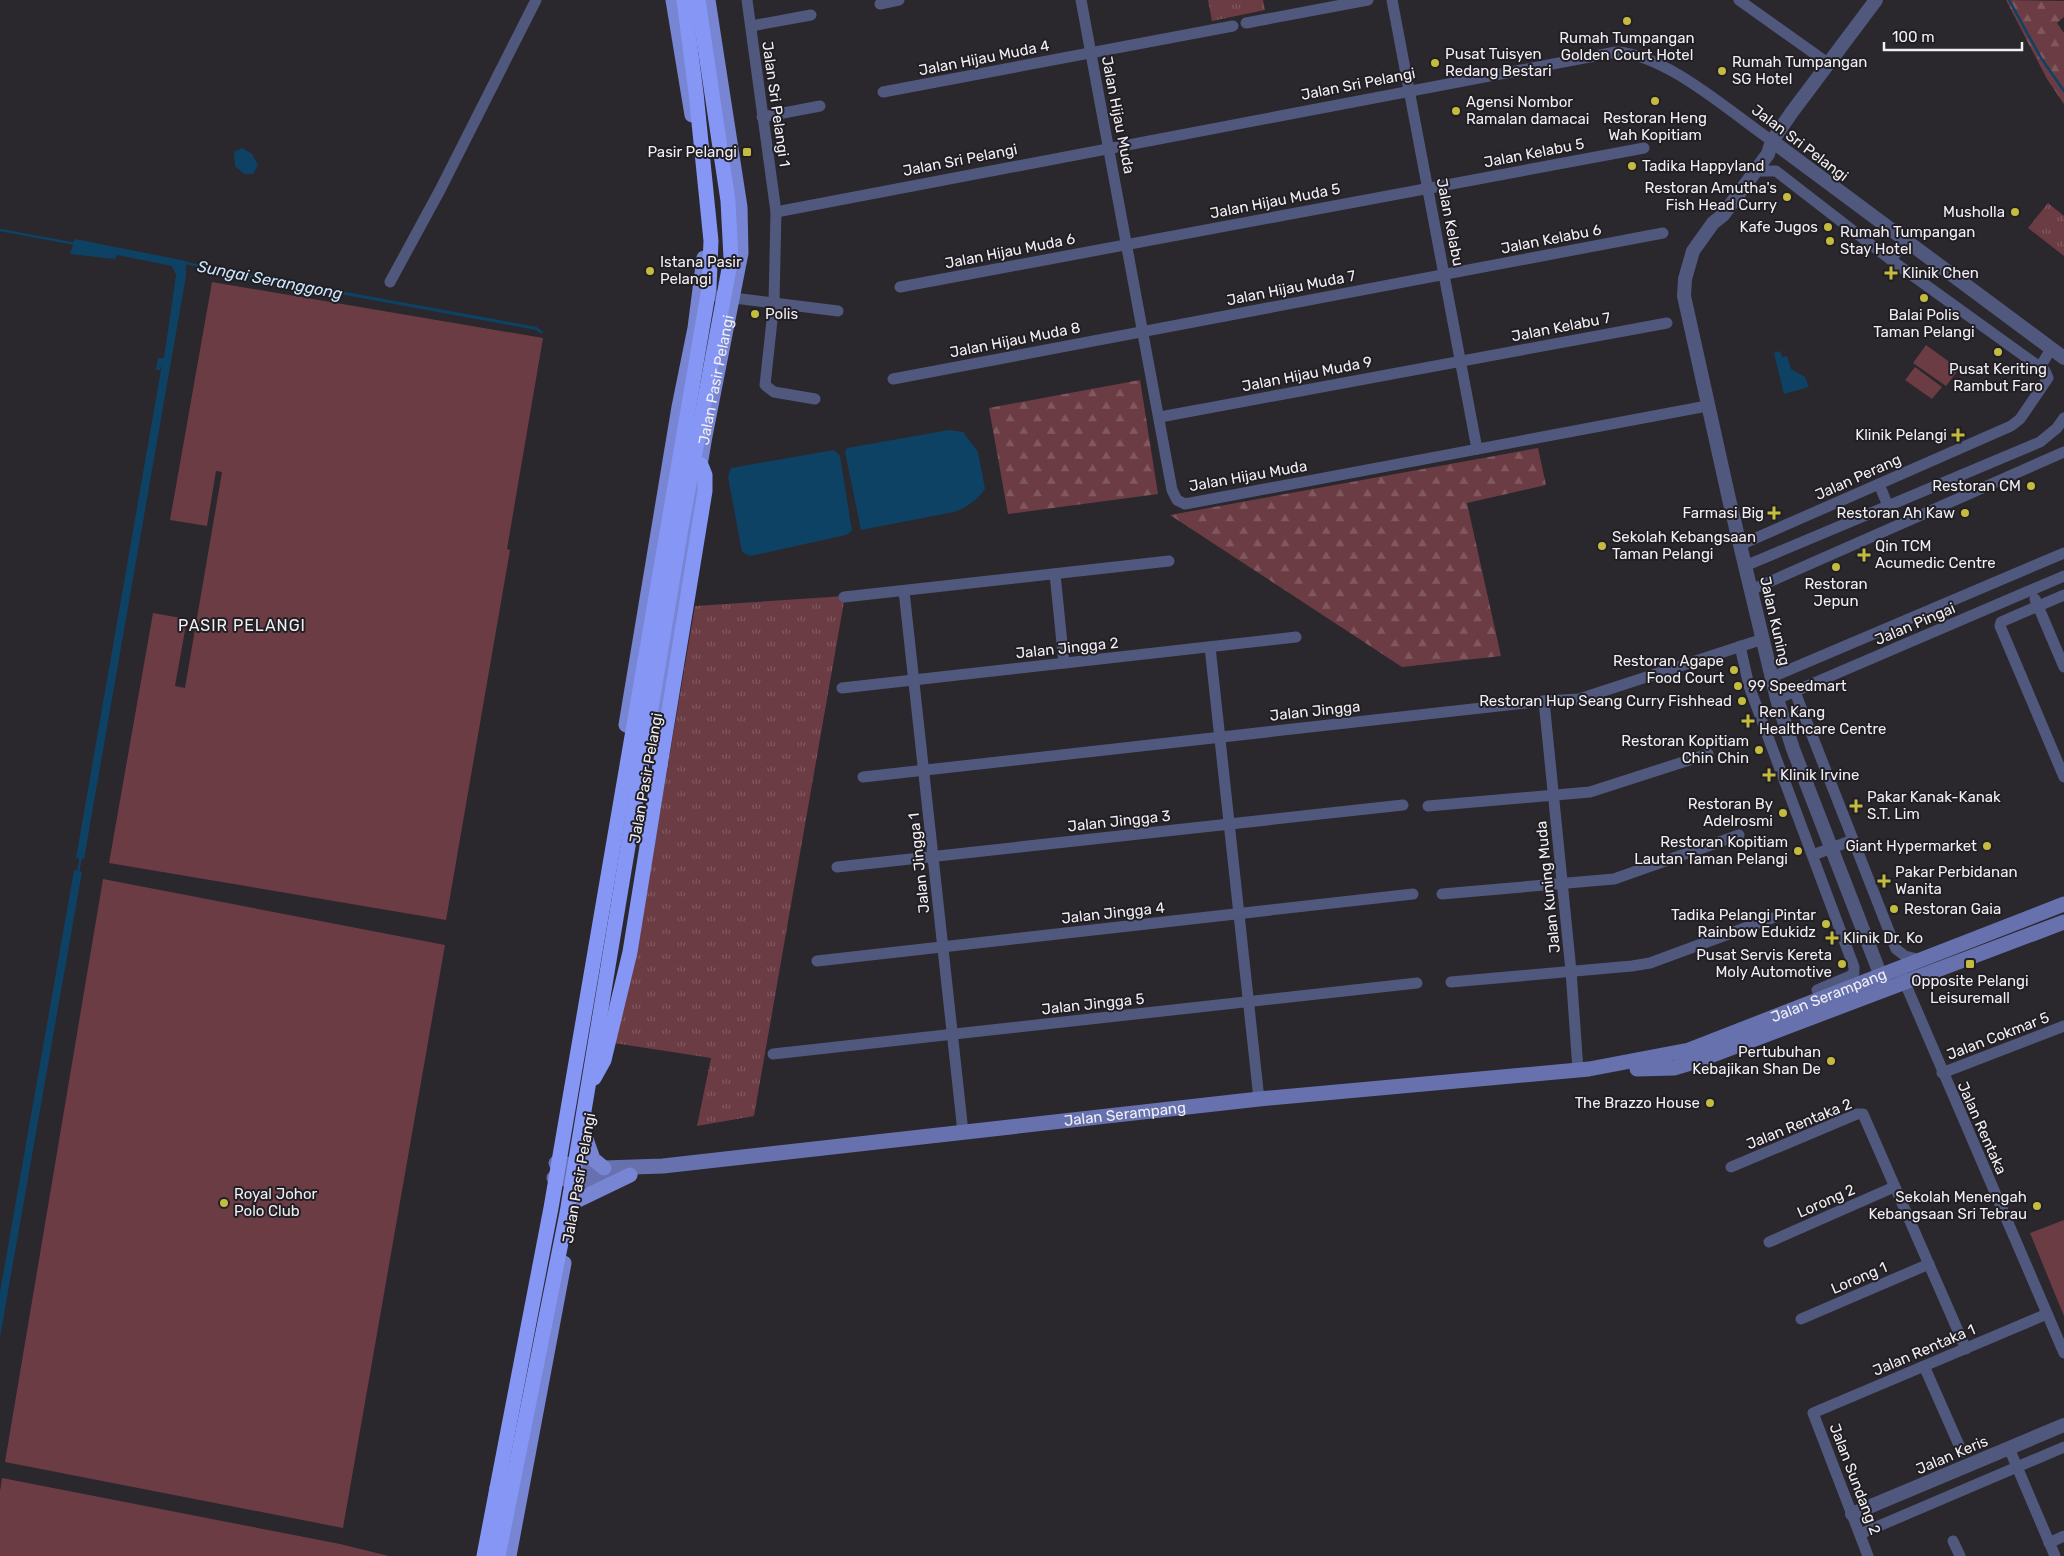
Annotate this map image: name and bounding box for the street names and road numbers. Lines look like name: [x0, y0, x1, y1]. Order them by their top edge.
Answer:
street label: Jalan Hijau Muda 4: [917, 37, 1051, 79]
street label: Jalan Sri Pelangi 1: [758, 40, 794, 168]
street label: Jalan Hijau Muda: [1098, 55, 1138, 175]
street label: Jalan Sri Pelangi: [1299, 64, 1417, 104]
street label: Jalan Sri Pelangi: [1748, 101, 1852, 185]
street label: Jalan Kelabu 5: [1482, 134, 1586, 172]
street label: Jalan Sri Pelangi: [901, 140, 1019, 180]
street label: Jalan Kelabu: [1433, 176, 1467, 268]
street label: Jalan Hijau Muda 5: [1208, 180, 1342, 222]
street label: Jalan Kelabu 6: [1499, 220, 1603, 258]
street label: Jalan Hijau Muda 6: [943, 230, 1077, 272]
street label: Jalan Hijau Muda 7: [1225, 267, 1357, 309]
street label: Jalan Kelabu 7: [1510, 309, 1612, 345]
street label: Jalan Pasir Pelangi: [695, 313, 738, 446]
street label: Jalan Hijau Muda 8: [948, 318, 1082, 362]
street label: Jalan Hijau Muda 9: [1240, 353, 1374, 395]
street label: Jalan Perang: [1812, 450, 1904, 504]
street label: Jalan Hijau Muda: [1187, 457, 1309, 495]
street label: Jalan Kuning: [1756, 575, 1794, 667]
street label: Jalan Pingai: [1872, 599, 1958, 649]
street label: Jalan Jingga 2: [1015, 634, 1120, 662]
street label: Jalan Jingga: [1269, 697, 1361, 725]
street label: Jalan Pasir Pelangi: [626, 711, 666, 845]
street label: Jalan Jingga 3: [1067, 807, 1171, 835]
street label: Jalan Jingga 1: [905, 812, 933, 914]
street label: Jalan Kuning Muda: [1532, 820, 1564, 954]
street label: Jalan Jingga 4: [1060, 899, 1166, 927]
street label: Jalan Serampang: [1768, 965, 1889, 1026]
street label: Jalan Jingga 5: [1041, 990, 1145, 1018]
street label: Jalan Cokmar 5: [1944, 1008, 2052, 1064]
street label: Jalan Rentaka: [1954, 1079, 2010, 1177]
street label: Jalan Rentaka 2: [1744, 1095, 1854, 1153]
street label: Jalan Serampang: [1063, 1098, 1187, 1130]
street label: Jalan Pasir Pelangi: [559, 1111, 599, 1245]
street label: Lorong 2: [1794, 1180, 1858, 1222]
street label: Lorong 1: [1828, 1258, 1890, 1298]
street label: Jalan Rentaka 1: [1870, 1320, 1978, 1380]
street label: Jalan Sundang 2: [1826, 1421, 1885, 1537]
street label: Jalan Keris: [1913, 1432, 1991, 1478]

